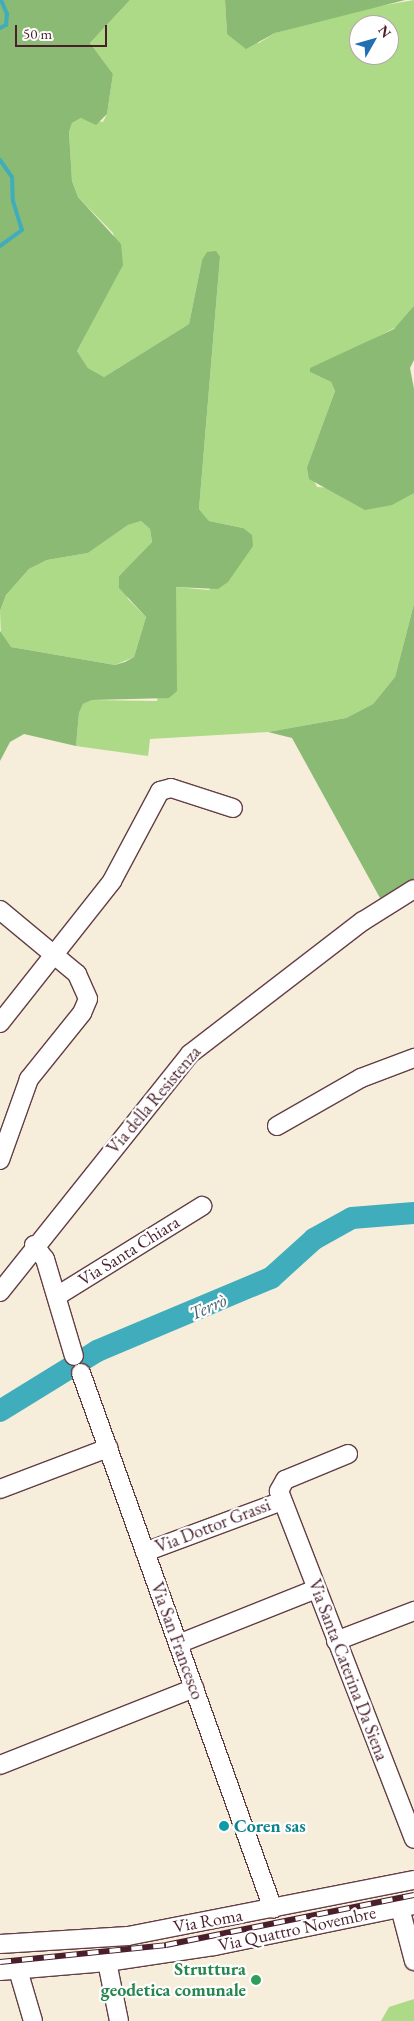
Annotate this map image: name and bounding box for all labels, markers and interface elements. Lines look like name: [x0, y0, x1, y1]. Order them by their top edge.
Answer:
scale bar: [18, 15, 110, 47]
north arrow: [349, 15, 399, 65]
text: N: [374, 21, 396, 41]
text: 50 m: [23, 24, 52, 43]
street label: Via della Resistenza: [102, 1042, 206, 1158]
street label: Via Santa Chiara: [74, 1211, 184, 1291]
water label: Terrò: [186, 1289, 230, 1325]
street label: Via Dottor Grassi: [152, 1494, 274, 1558]
street label: Via Santa Caterina Da Siena: [303, 1576, 393, 1764]
street label: Via San Francesco: [146, 1579, 208, 1703]
place label: Coren sas: [234, 1815, 306, 1837]
marker: Coren sas: [218, 1820, 230, 1832]
street label: Via Quattro Novembre: [216, 1902, 378, 1956]
street label: Via Roma: [172, 1904, 244, 1938]
place label: Struttura geodetica comunale: [101, 1959, 246, 2002]
marker: Struttura geodetica comunale: [250, 1974, 262, 1986]

